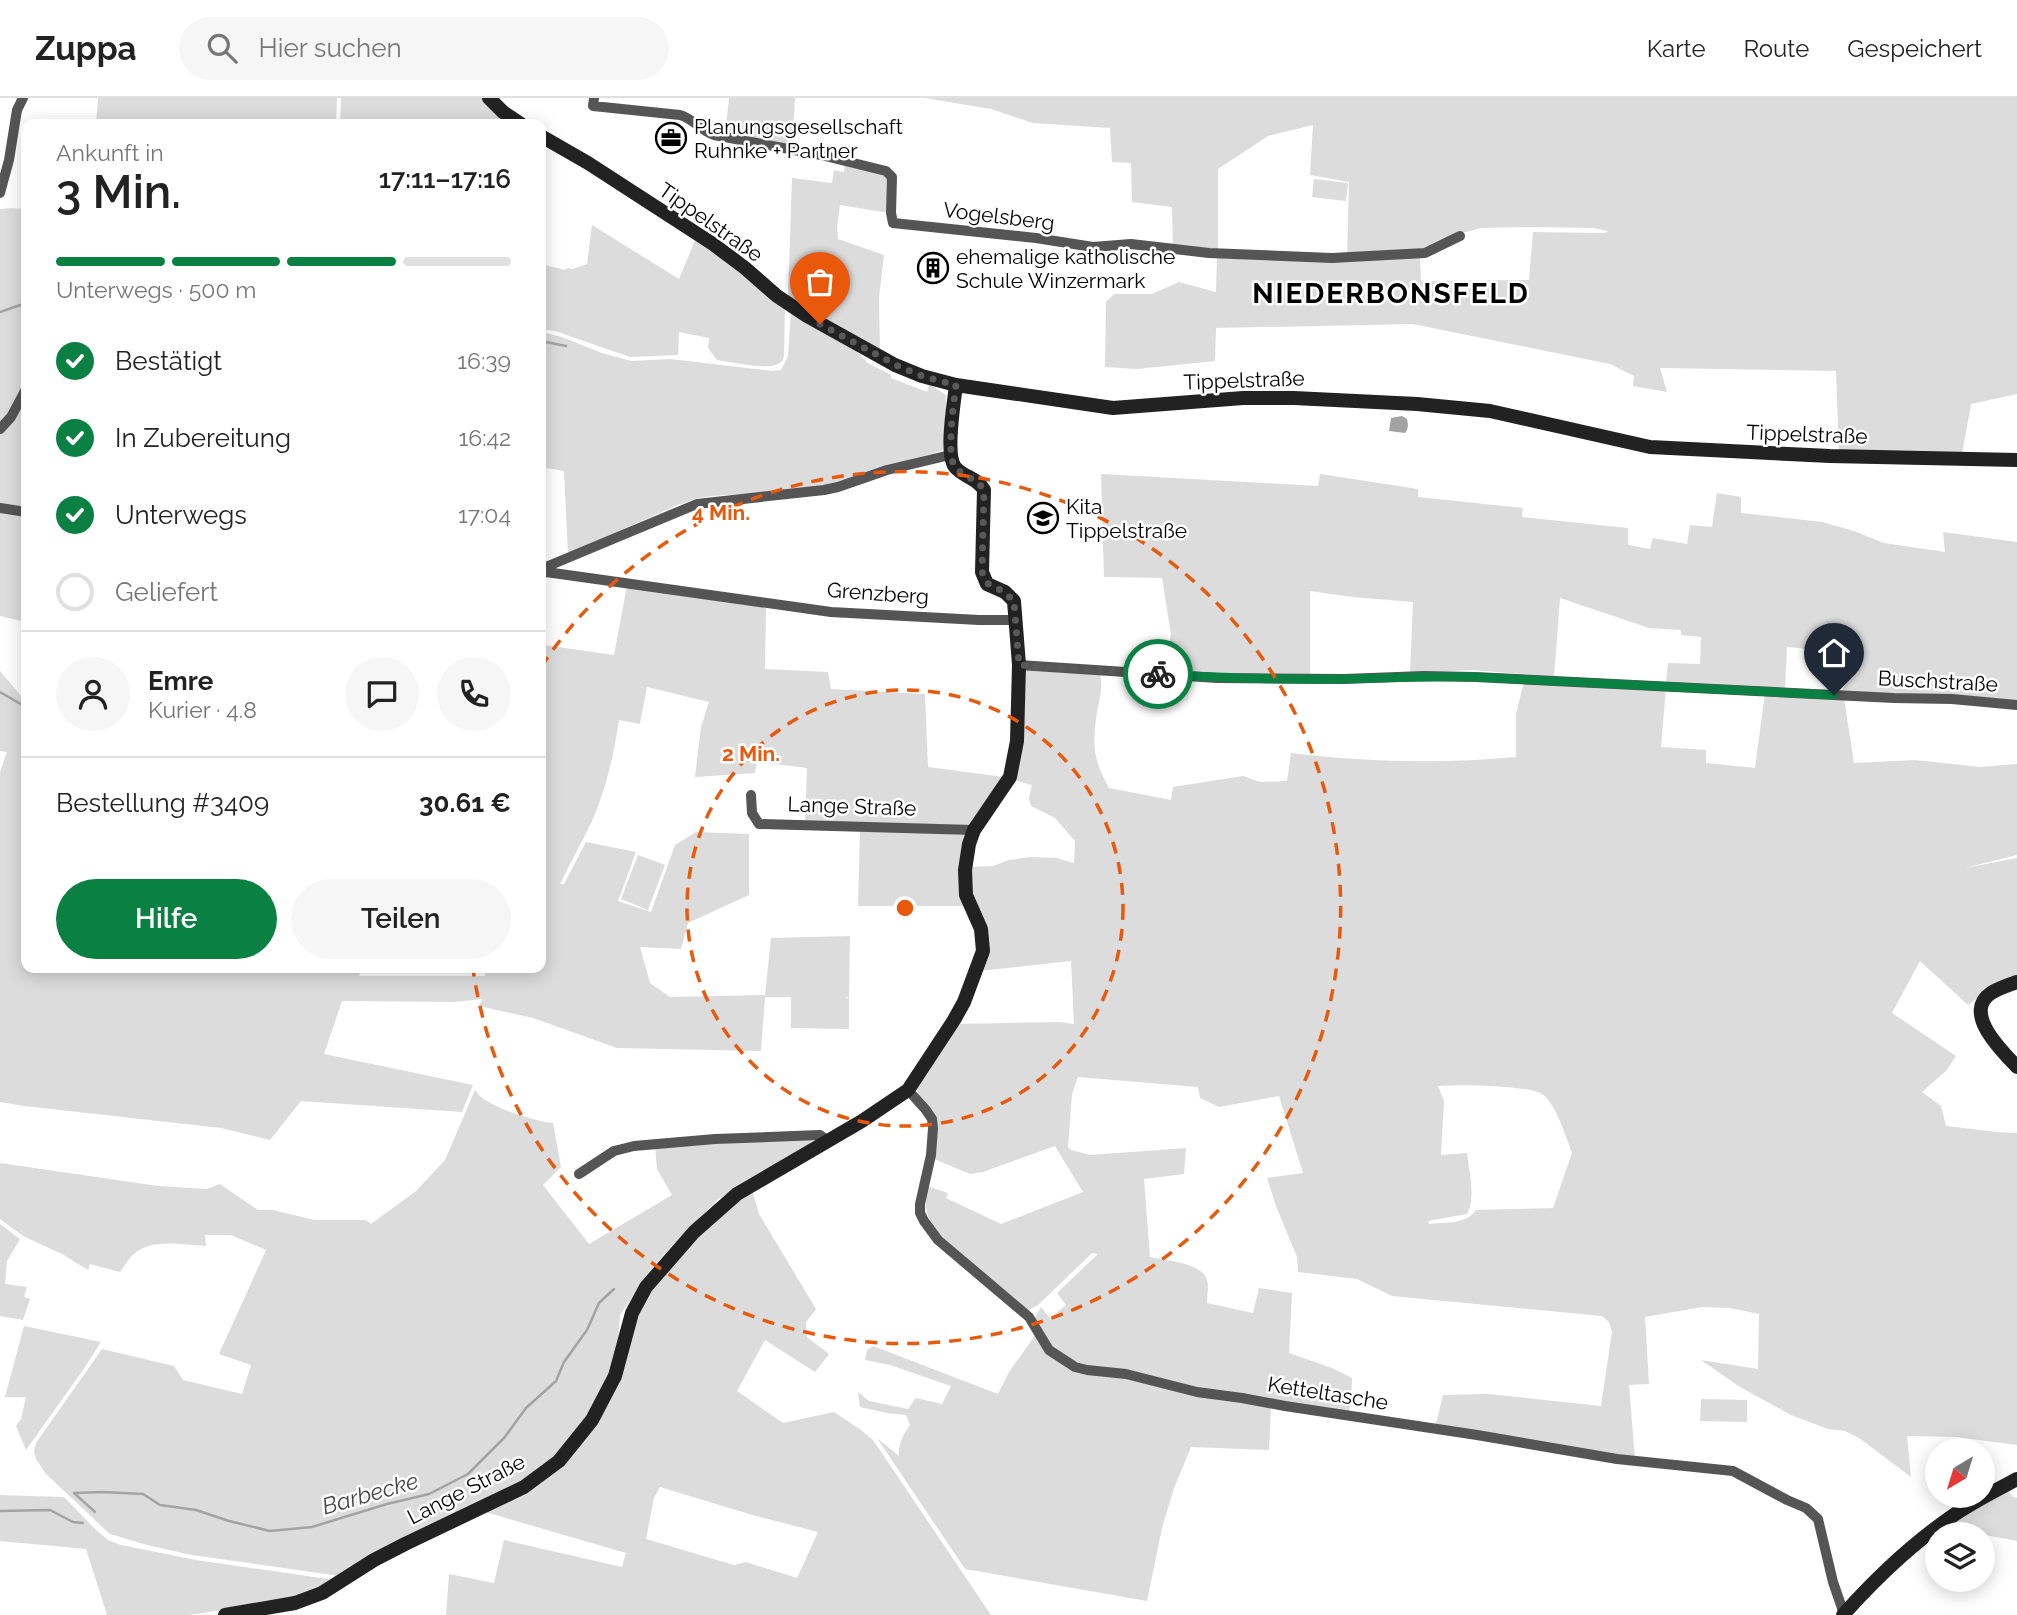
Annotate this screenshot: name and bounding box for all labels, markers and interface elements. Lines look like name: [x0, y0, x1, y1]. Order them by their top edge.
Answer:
search box: [179, 17, 669, 80]
text: Zuppa: [35, 29, 137, 68]
icon: search: [203, 29, 241, 67]
text: Hier suchen: [259, 33, 402, 63]
text: Karte: [1647, 34, 1706, 63]
text: Route: [1744, 34, 1809, 63]
text: Gespeichert: [1847, 34, 1982, 63]
place label: Planungsgesellschaft Ruhnke + Partner: [694, 114, 903, 163]
office icon: Planungsgesellschaft Ruhnke + Partner: [654, 121, 688, 155]
text: Ankunft in: [56, 139, 164, 166]
text: 17:11–17:16: [379, 164, 511, 194]
text: 3 Min.: [56, 165, 181, 219]
street label: Tippelstraße: [654, 177, 768, 267]
street label: Vogelsberg: [942, 197, 1056, 235]
place label: ehemalige katholische Schule Winzermark: [956, 244, 1175, 293]
building icon: ehemalige katholische Schule Winzermark: [916, 251, 950, 285]
pin: [790, 252, 850, 324]
icon: bag: [801, 263, 839, 301]
text: Unterwegs · 500 m: [56, 276, 256, 303]
district label: NIEDERBONSFELD: [1252, 277, 1530, 310]
icon: check: [56, 342, 94, 380]
text: Bestätigt: [115, 346, 222, 376]
text: 16:39: [457, 347, 511, 374]
street label: Tippelstraße: [1183, 365, 1305, 395]
icon: check: [56, 419, 94, 457]
street label: Tippelstraße: [1746, 419, 1868, 449]
text: In Zubereitung: [115, 423, 291, 453]
text: 16:42: [458, 424, 511, 451]
place label: Kita Tippelstraße: [1066, 494, 1187, 543]
icon: check: [56, 496, 94, 534]
text: Unterwegs: [115, 500, 247, 530]
text: 4 Min.: [692, 500, 750, 525]
text: 17:04: [458, 501, 511, 528]
school or university icon: Kita Tippelstraße: [1026, 501, 1060, 535]
text: Geliefert: [115, 577, 218, 607]
street label: Grenzberg: [826, 577, 930, 609]
pin: [1804, 623, 1864, 695]
icon: home: [1815, 634, 1853, 672]
courier: [1123, 639, 1193, 709]
icon: bike: [1139, 655, 1177, 693]
button: person: [56, 657, 130, 731]
button: chat: [345, 657, 419, 731]
button: phone: [437, 657, 511, 731]
street label: Buschstraße: [1877, 665, 1999, 697]
text: Emre: [148, 666, 213, 696]
text: Kurier · 4.8: [148, 696, 257, 723]
text: 2 Min.: [722, 741, 780, 766]
text: Bestellung #3409: [56, 788, 269, 818]
text: 30.61 €: [419, 788, 511, 818]
street label: Lange Straße: [787, 791, 917, 821]
button: Hilfe: [56, 879, 277, 959]
button: Teilen: [291, 879, 511, 959]
centre of rings: [893, 896, 917, 920]
street label: Ketteltasche: [1266, 1371, 1390, 1415]
north arrow: [1925, 1438, 1995, 1508]
map controls: [1925, 1438, 1995, 1592]
street label: Lange Straße: [403, 1449, 529, 1529]
water label: Barbecke: [319, 1466, 421, 1520]
button: layers: [1925, 1522, 1995, 1592]

